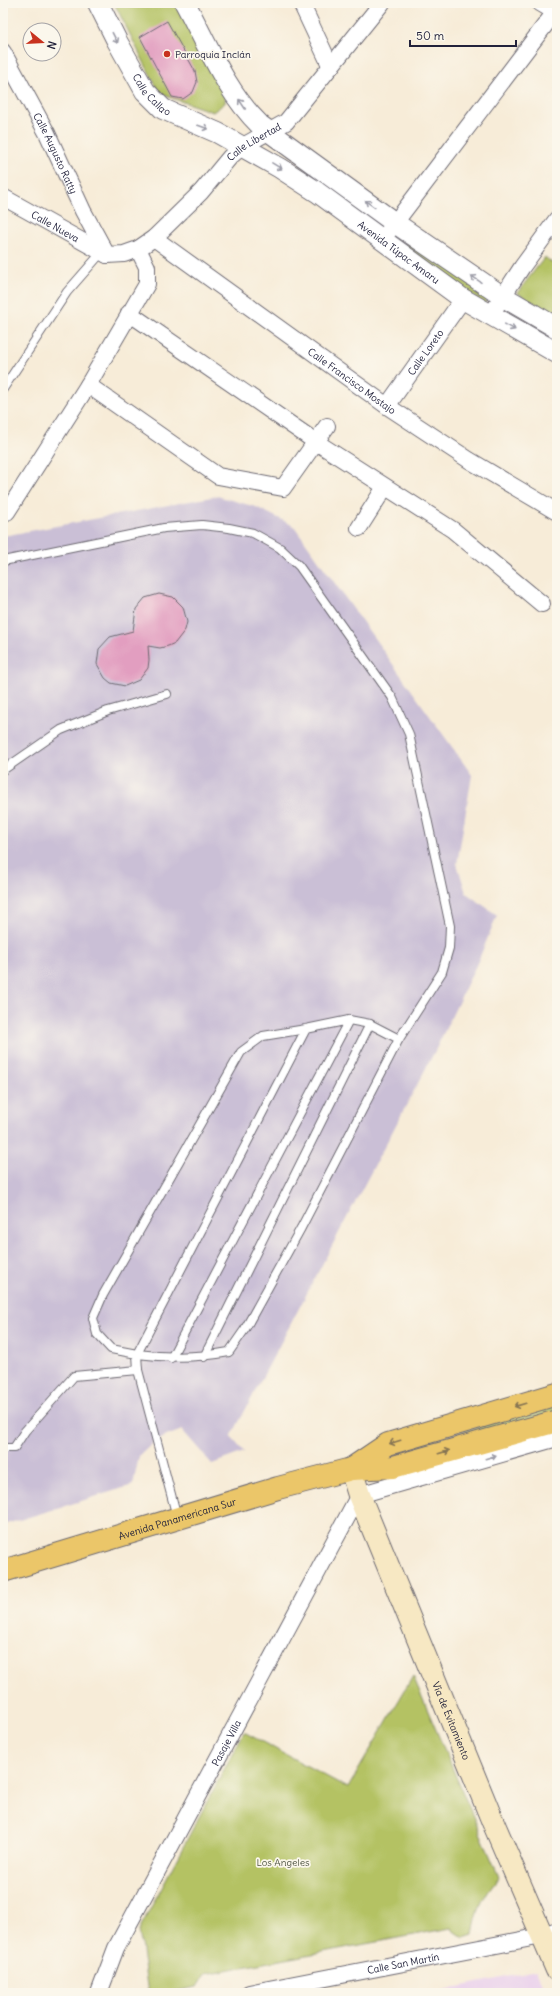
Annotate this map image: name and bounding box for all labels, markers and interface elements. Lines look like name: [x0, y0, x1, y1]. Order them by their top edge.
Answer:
north arrow: [22, 22, 62, 62]
scale bar: [410, 22, 516, 48]
text: 50 m: [416, 28, 445, 43]
one-way arrow: [112, 32, 119, 44]
text: N: [44, 39, 59, 51]
place label: Parroquia Inclán: [175, 48, 251, 61]
marker: Parroquia Inclán: [162, 49, 172, 59]
street label: Calle Callao: [130, 71, 173, 118]
one-way arrow: [238, 99, 246, 110]
street label: Calle Augusto Ratty: [31, 110, 81, 196]
street label: Calle Libertad: [224, 120, 283, 164]
one-way arrow: [196, 124, 208, 132]
one-way arrow: [271, 163, 283, 171]
one-way arrow: [364, 200, 375, 208]
street label: Calle Nueva: [29, 208, 82, 245]
street label: Avenida Túpac Amaru: [355, 218, 443, 286]
one-way arrow: [470, 274, 482, 282]
one-way arrow: [504, 324, 516, 332]
street label: Calle Loreto: [404, 326, 446, 378]
street label: Calle Francisco Mostajo: [305, 345, 399, 417]
one-way arrow: [513, 1402, 526, 1409]
one-way arrow: [389, 1439, 402, 1446]
one-way arrow: [438, 1448, 451, 1455]
one-way arrow: [484, 1453, 497, 1460]
street label: Avenida Panamericana Sur: [117, 1495, 238, 1542]
street label: Vía de Evitamiento: [430, 1680, 473, 1762]
street label: Pasaje Villa: [208, 1717, 244, 1768]
park label: Los Angeles: [256, 1856, 310, 1869]
street label: Calle San Martín: [366, 1950, 441, 1976]

